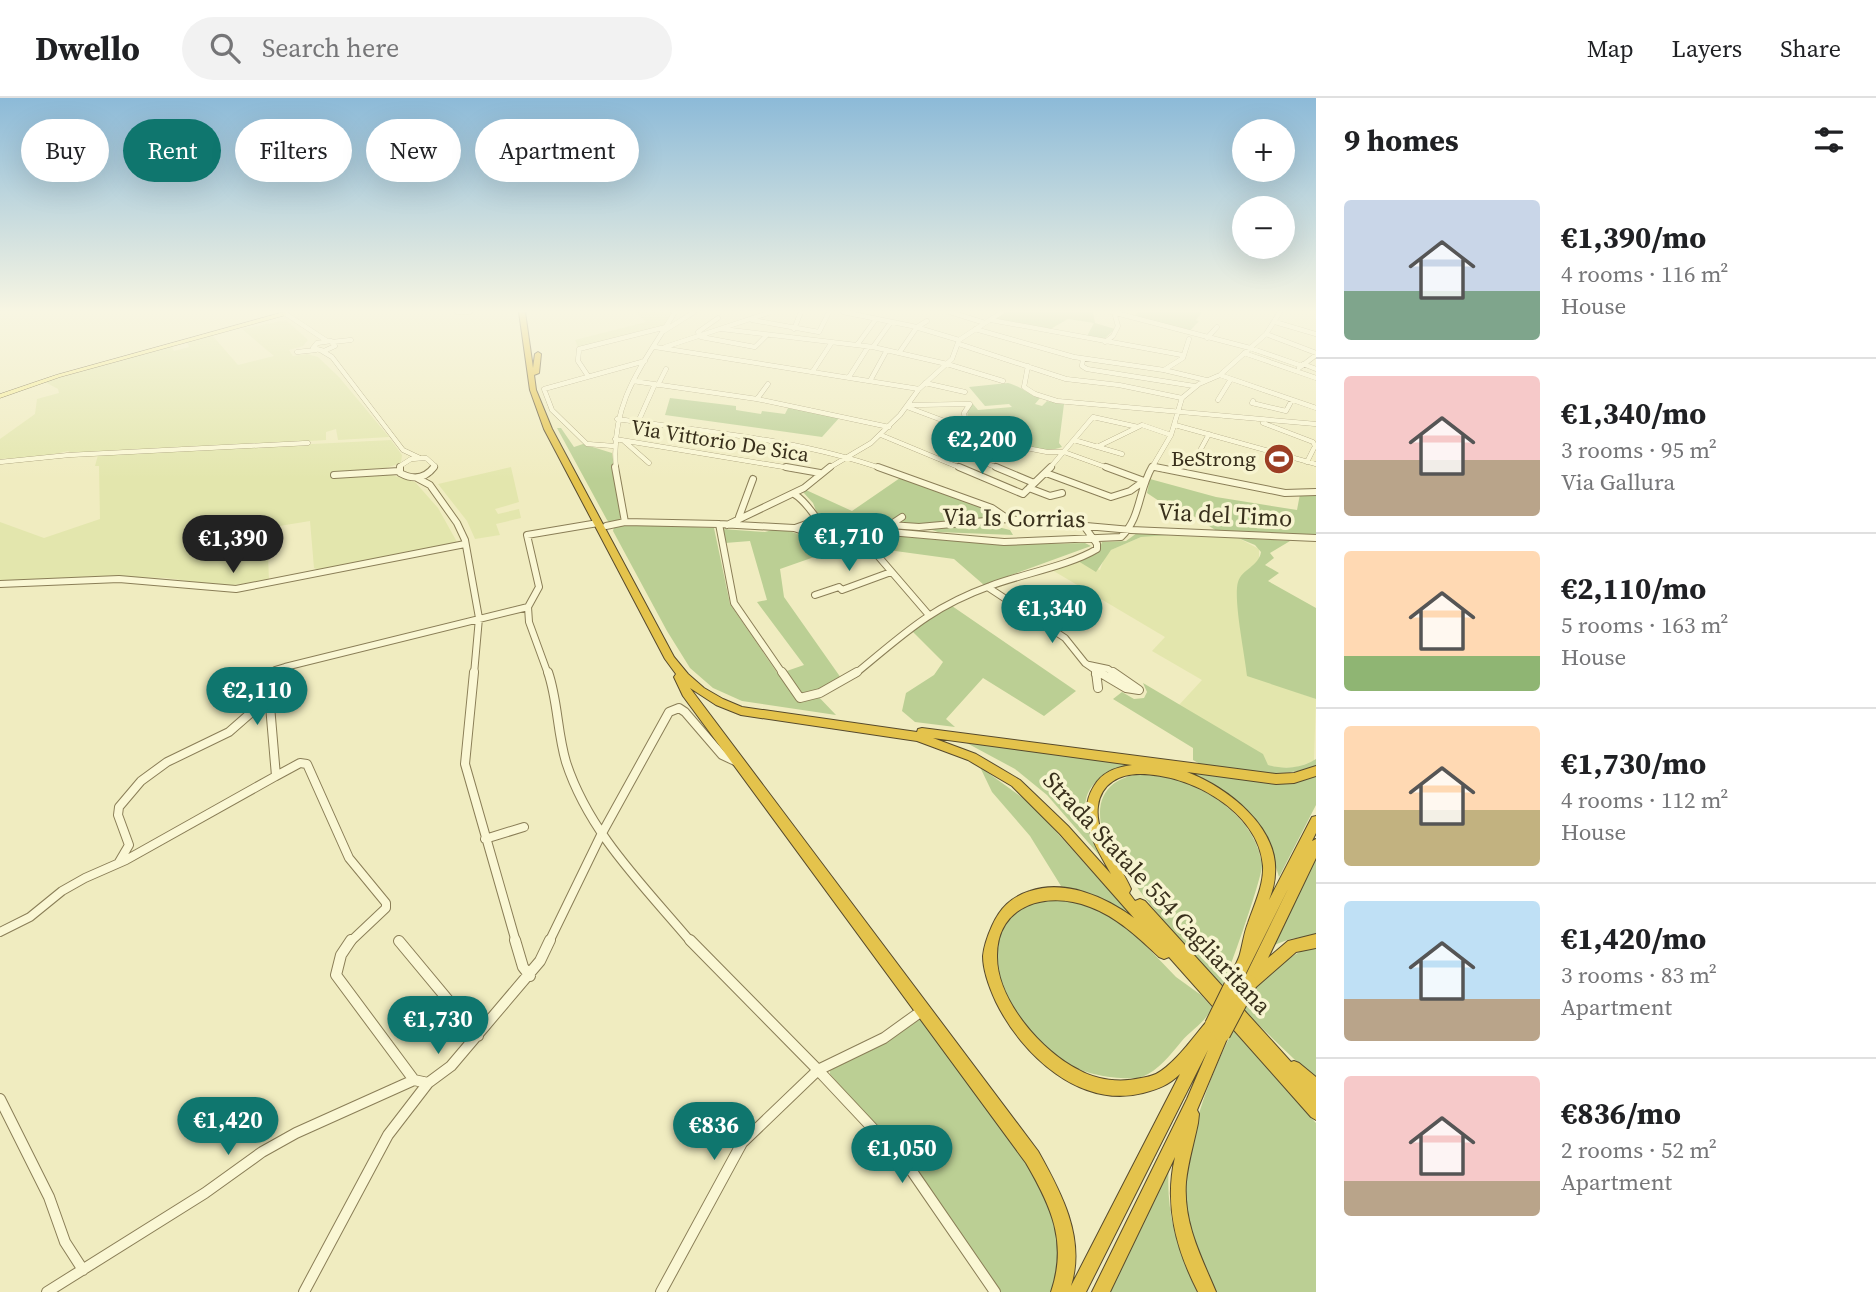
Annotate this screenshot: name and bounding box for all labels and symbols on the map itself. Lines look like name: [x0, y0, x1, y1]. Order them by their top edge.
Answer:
street label: Via Vittorio De Sica: [629, 412, 811, 469]
pin: €2,200: [925, 416, 1039, 476]
sports icon: BeStrong: [1262, 442, 1296, 476]
place label: BeStrong: [1171, 444, 1256, 473]
street label: Via del Timo: [1157, 494, 1293, 535]
street label: Via Is Corrias: [942, 500, 1086, 535]
pin: €1,710: [792, 514, 906, 573]
pin: €1,390: [176, 516, 290, 575]
pin: €1,340: [995, 586, 1109, 645]
pin: €2,110: [200, 668, 314, 727]
street label: Strada Statale 554 Cagliaritana: [1036, 764, 1280, 1022]
pin: €1,730: [381, 996, 495, 1056]
pin: €1,420: [171, 1098, 285, 1157]
pin: €836: [673, 1102, 755, 1162]
pin: €1,050: [845, 1126, 959, 1185]

